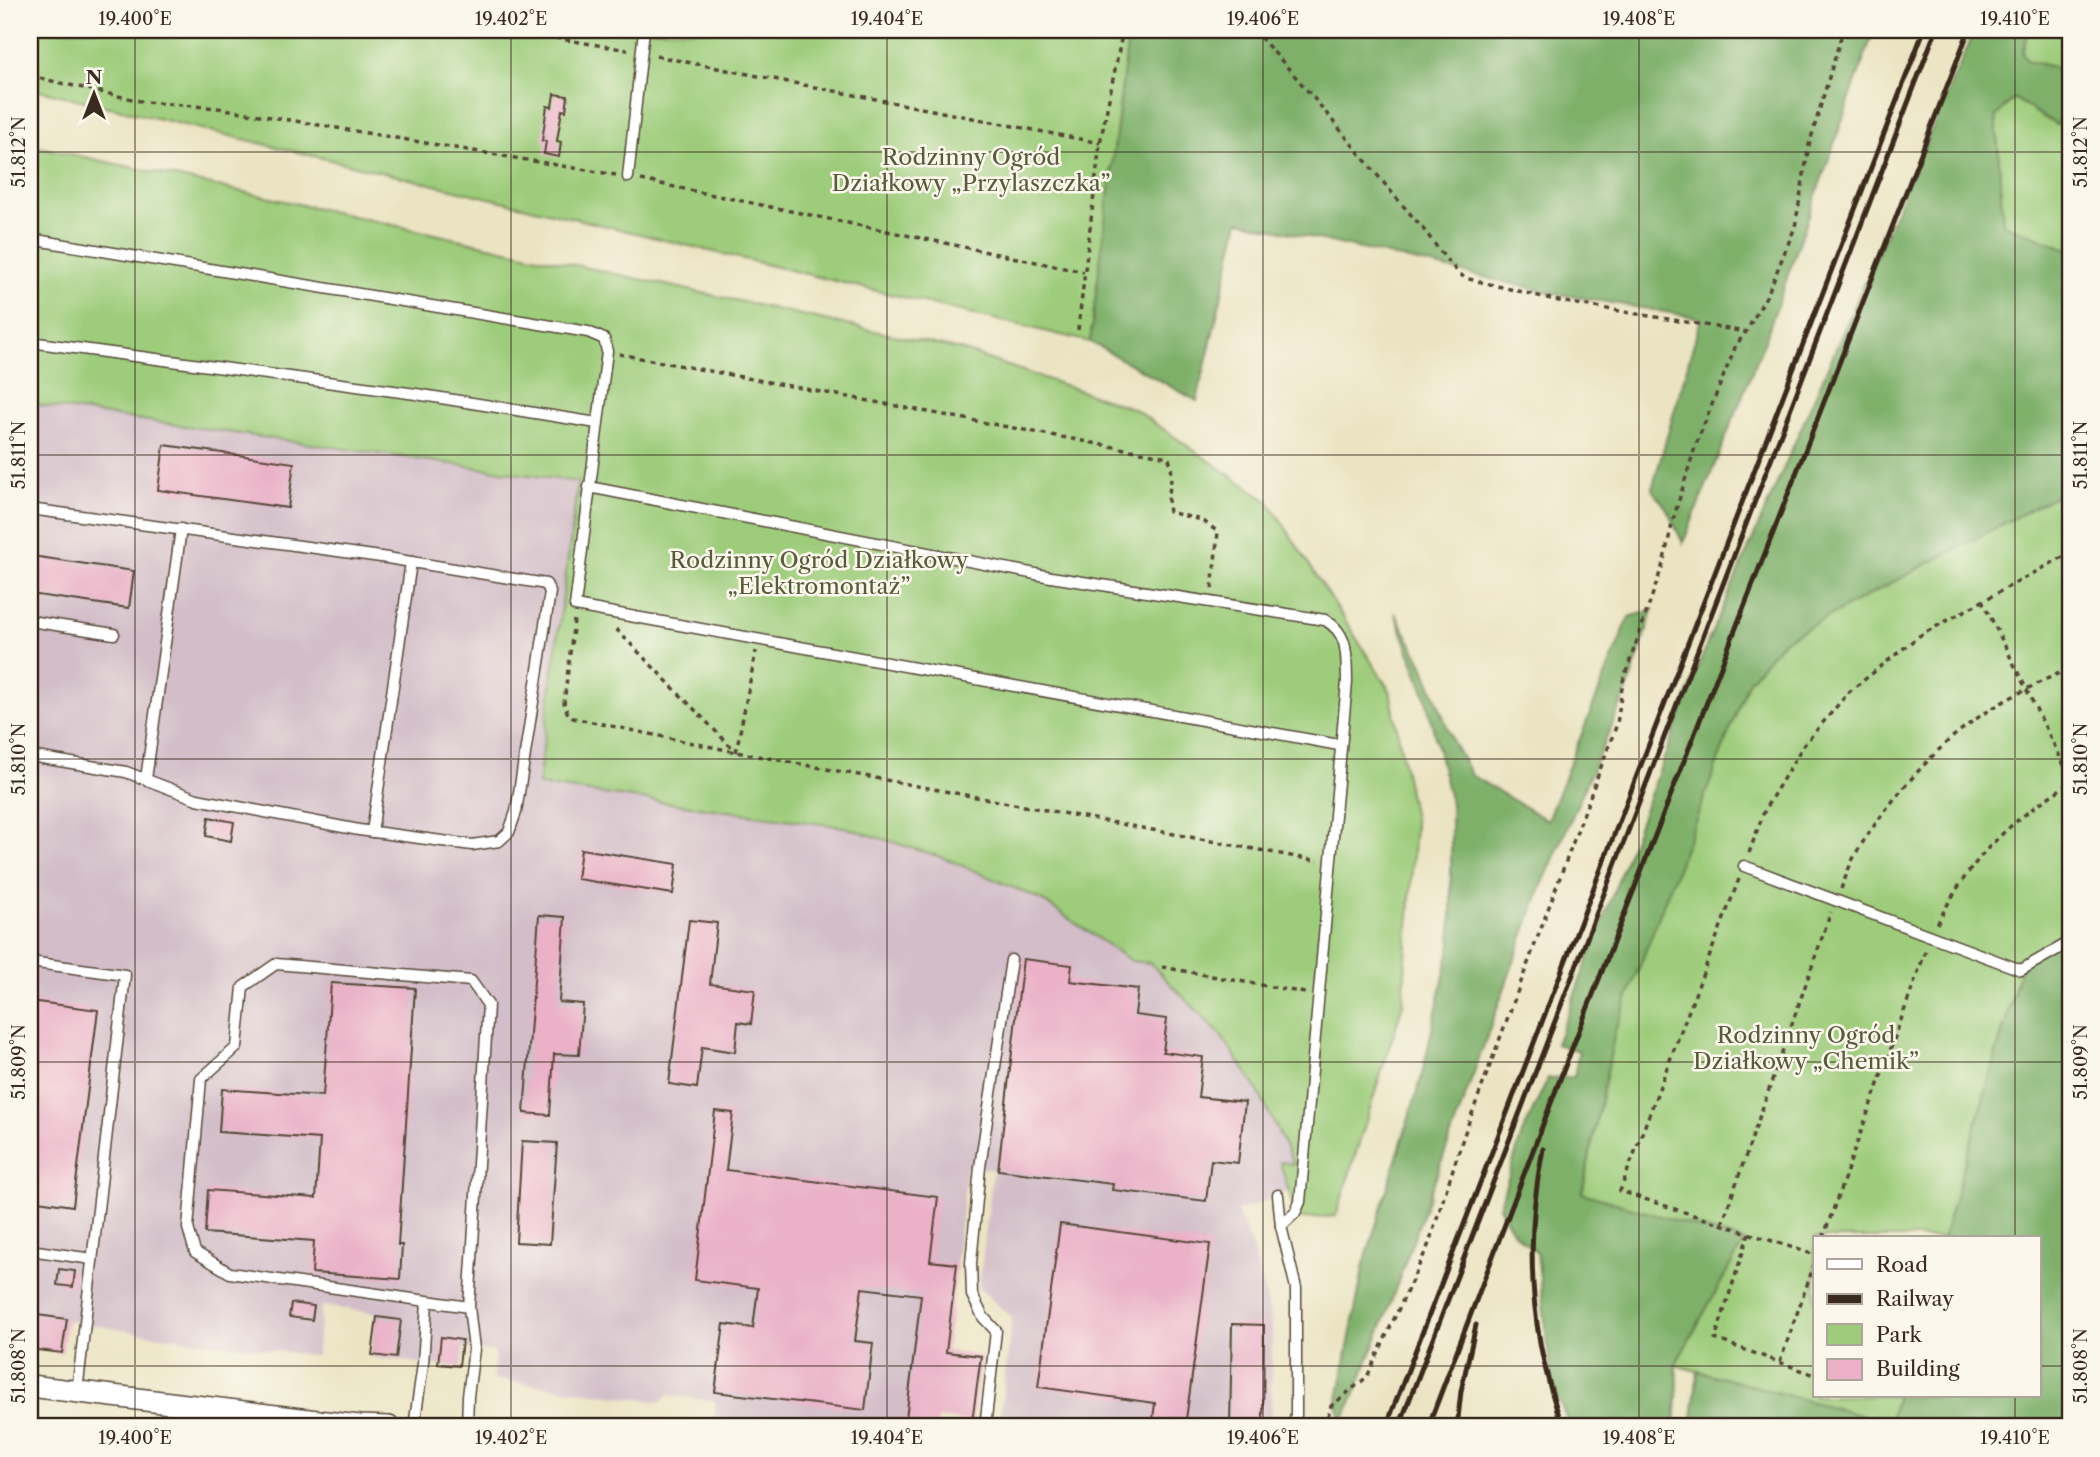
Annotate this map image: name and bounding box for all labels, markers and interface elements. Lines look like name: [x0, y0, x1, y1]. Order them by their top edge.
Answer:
text: 19.400°E: [98, 8, 172, 30]
text: 19.402°E: [475, 8, 547, 30]
text: 19.404°E: [851, 8, 923, 30]
text: 19.406°E: [1227, 8, 1299, 30]
text: 19.408°E: [1603, 8, 1675, 30]
text: 19.410°E: [1980, 8, 2050, 30]
north arrow: [60, 60, 130, 130]
text: N: [86, 66, 102, 89]
text: 51.812°N: [8, 116, 30, 188]
text: 51.812°N: [2070, 116, 2092, 188]
park label: Rodzinny Ogród Działkowy „Przylaszczka”: [832, 143, 1110, 197]
text: 51.811°N: [8, 421, 30, 489]
text: 51.811°N: [2070, 421, 2092, 489]
park label: Rodzinny Ogród Działkowy „Elektromontaż”: [669, 546, 969, 600]
text: 51.810°N: [8, 723, 30, 795]
text: 51.810°N: [2070, 723, 2092, 795]
park label: Rodzinny Ogród Działkowy „Chemik”: [1693, 1021, 1919, 1075]
text: 51.809°N: [8, 1024, 30, 1100]
text: 51.809°N: [2070, 1024, 2092, 1100]
legend: [1813, 1236, 2040, 1398]
text: Road: [1876, 1252, 1928, 1277]
text: Railway: [1876, 1286, 1954, 1311]
text: Park: [1876, 1322, 1922, 1347]
text: 51.808°N: [8, 1328, 30, 1404]
text: 51.808°N: [2070, 1328, 2092, 1404]
text: Building: [1876, 1356, 1961, 1381]
text: 19.400°E: [98, 1427, 172, 1449]
text: 19.402°E: [475, 1427, 547, 1449]
text: 19.404°E: [851, 1427, 923, 1449]
text: 19.406°E: [1227, 1427, 1299, 1449]
text: 19.408°E: [1603, 1427, 1675, 1449]
text: 19.410°E: [1980, 1427, 2050, 1449]

